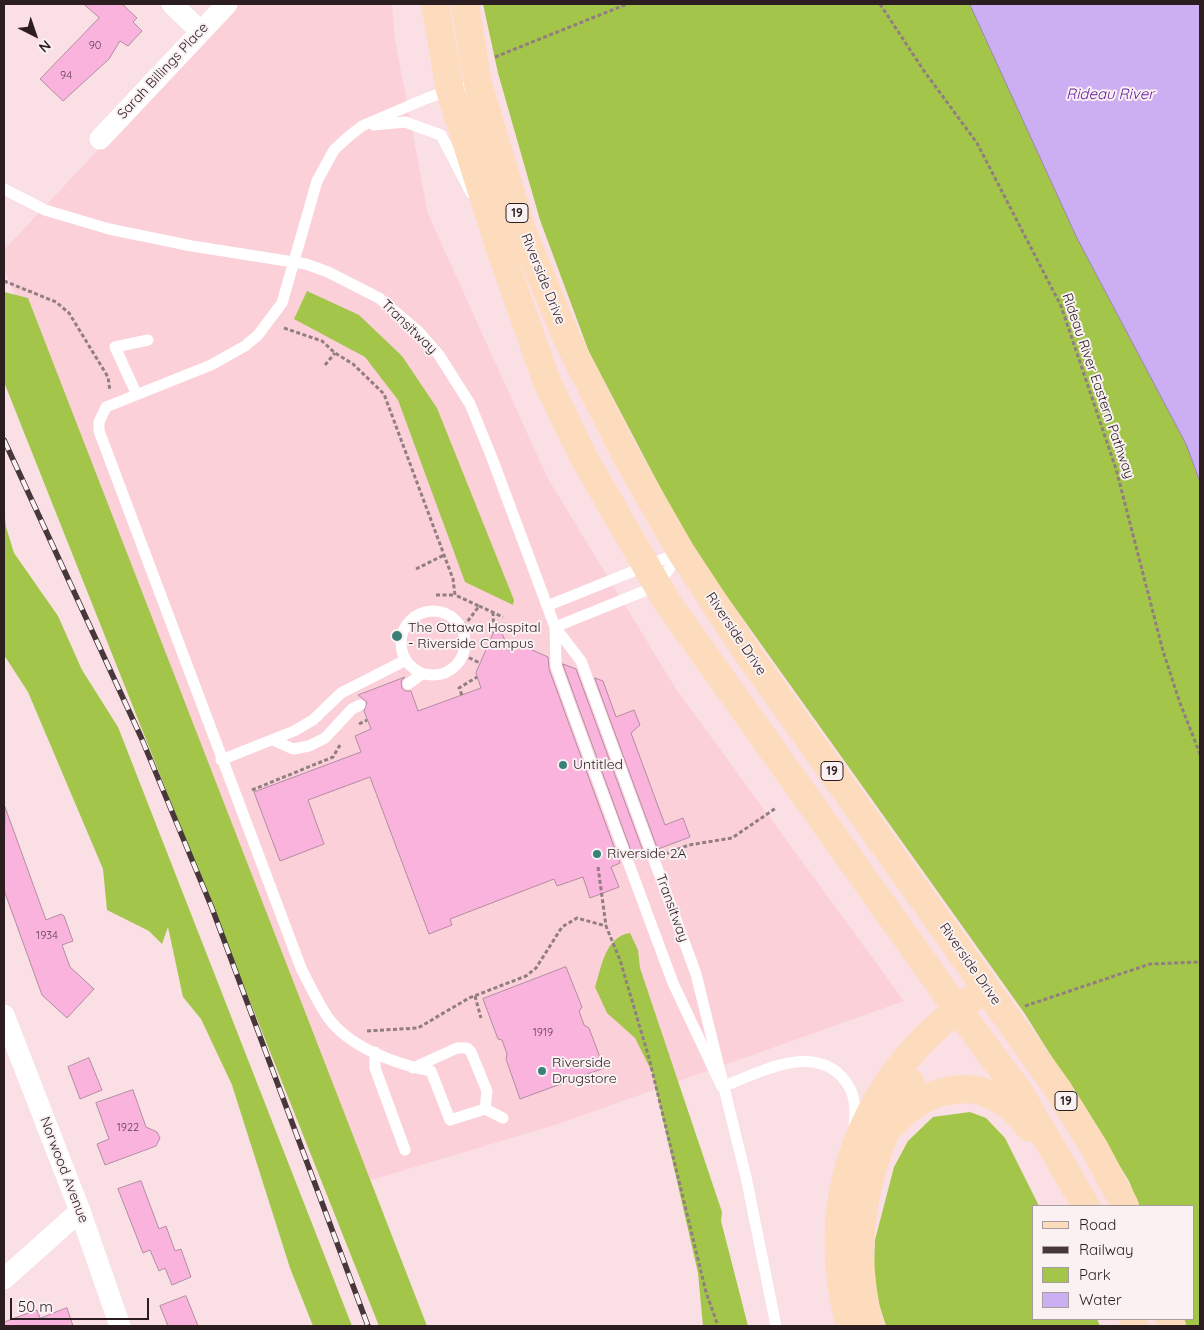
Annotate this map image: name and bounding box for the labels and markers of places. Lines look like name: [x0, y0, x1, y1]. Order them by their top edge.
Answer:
place label: The Ottawa Hospital - Riverside Campus: [408, 620, 541, 652]
marker: The Ottawa Hospital - Riverside Campus: [390, 629, 404, 643]
place label: Untitled: [573, 757, 623, 773]
marker: Untitled: [557, 759, 569, 771]
place label: Riverside 2A: [607, 846, 687, 862]
marker: Riverside 2A: [591, 848, 603, 860]
place label: Riverside Drugstore: [552, 1055, 617, 1088]
marker: Riverside Drugstore: [536, 1065, 548, 1077]

